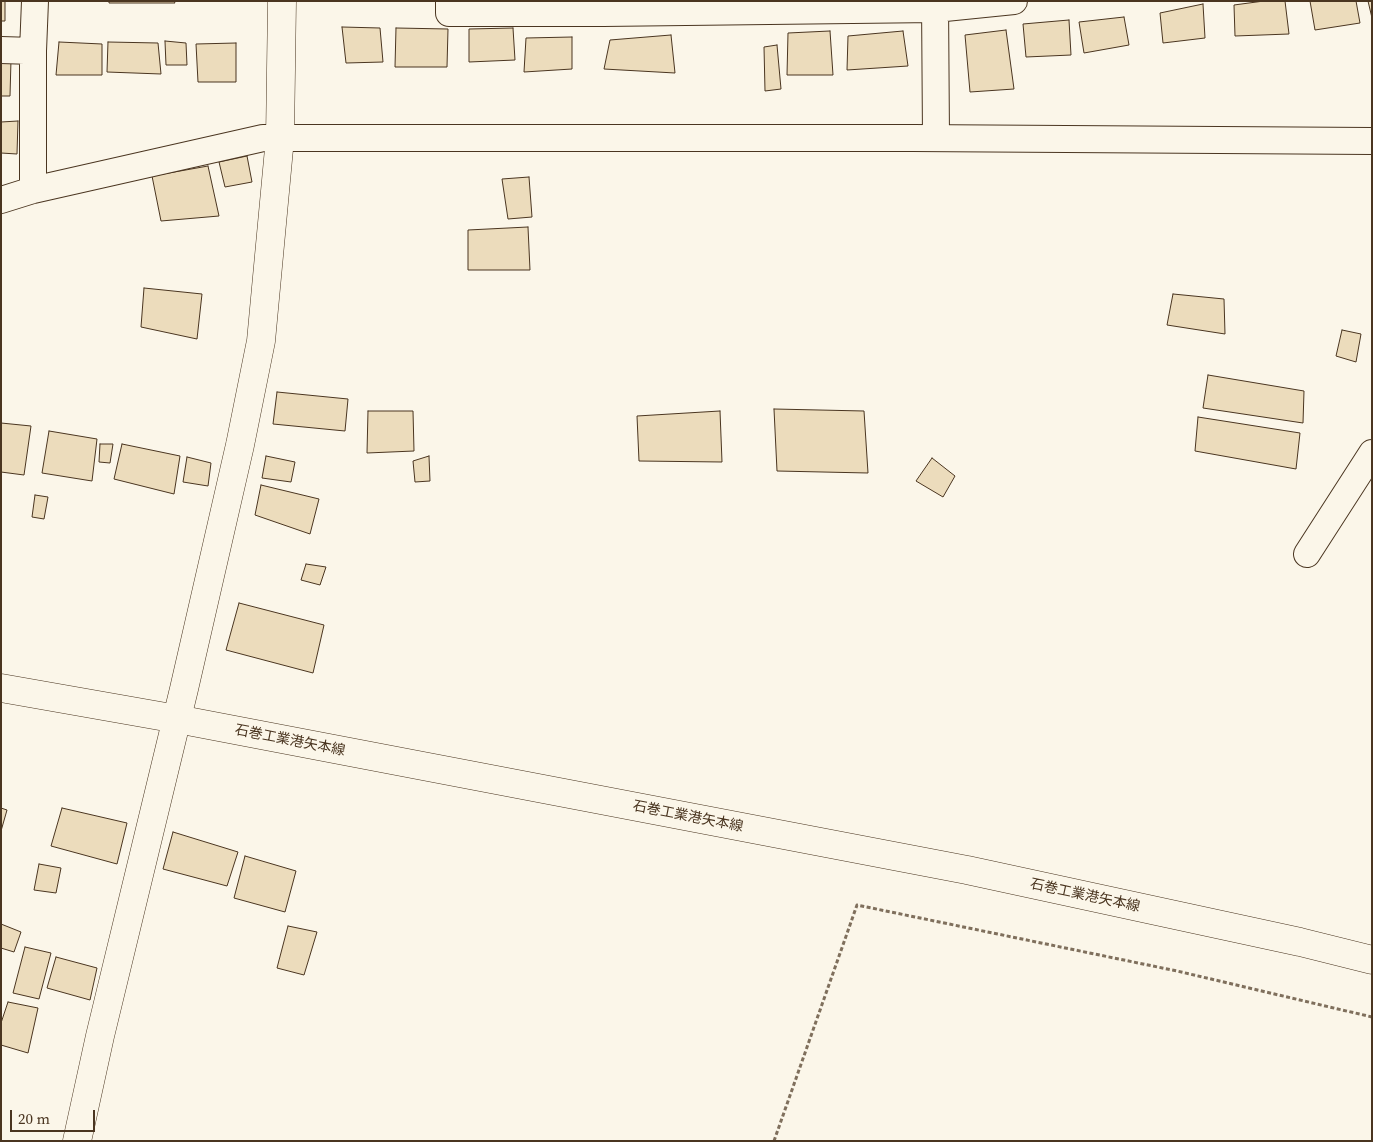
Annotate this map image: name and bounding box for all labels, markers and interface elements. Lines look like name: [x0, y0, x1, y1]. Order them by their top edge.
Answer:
street label: 石巻工業港矢本線: [233, 722, 347, 760]
street label: 石巻工業港矢本線: [631, 798, 745, 836]
street label: 石巻工業港矢本線: [1028, 876, 1142, 916]
scale bar: [12, 1100, 98, 1132]
text: 20 m: [18, 1108, 50, 1129]

